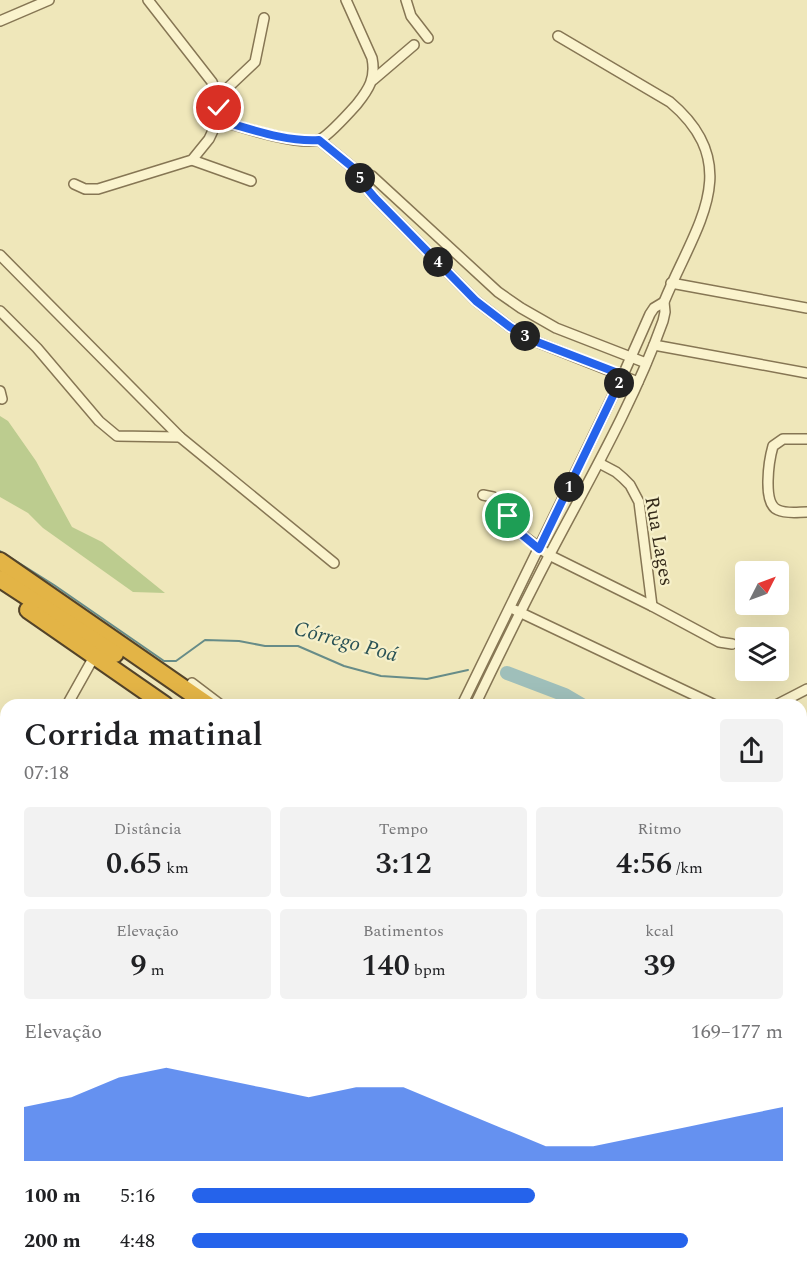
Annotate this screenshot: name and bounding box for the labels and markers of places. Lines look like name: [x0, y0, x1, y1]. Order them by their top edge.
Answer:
pin: [193, 82, 244, 133]
pin: 5: [345, 163, 375, 193]
pin: 4: [423, 247, 453, 277]
pin: 3: [510, 321, 540, 351]
pin: 2: [604, 368, 634, 398]
pin: 1: [554, 472, 584, 502]
pin: [482, 490, 533, 541]

